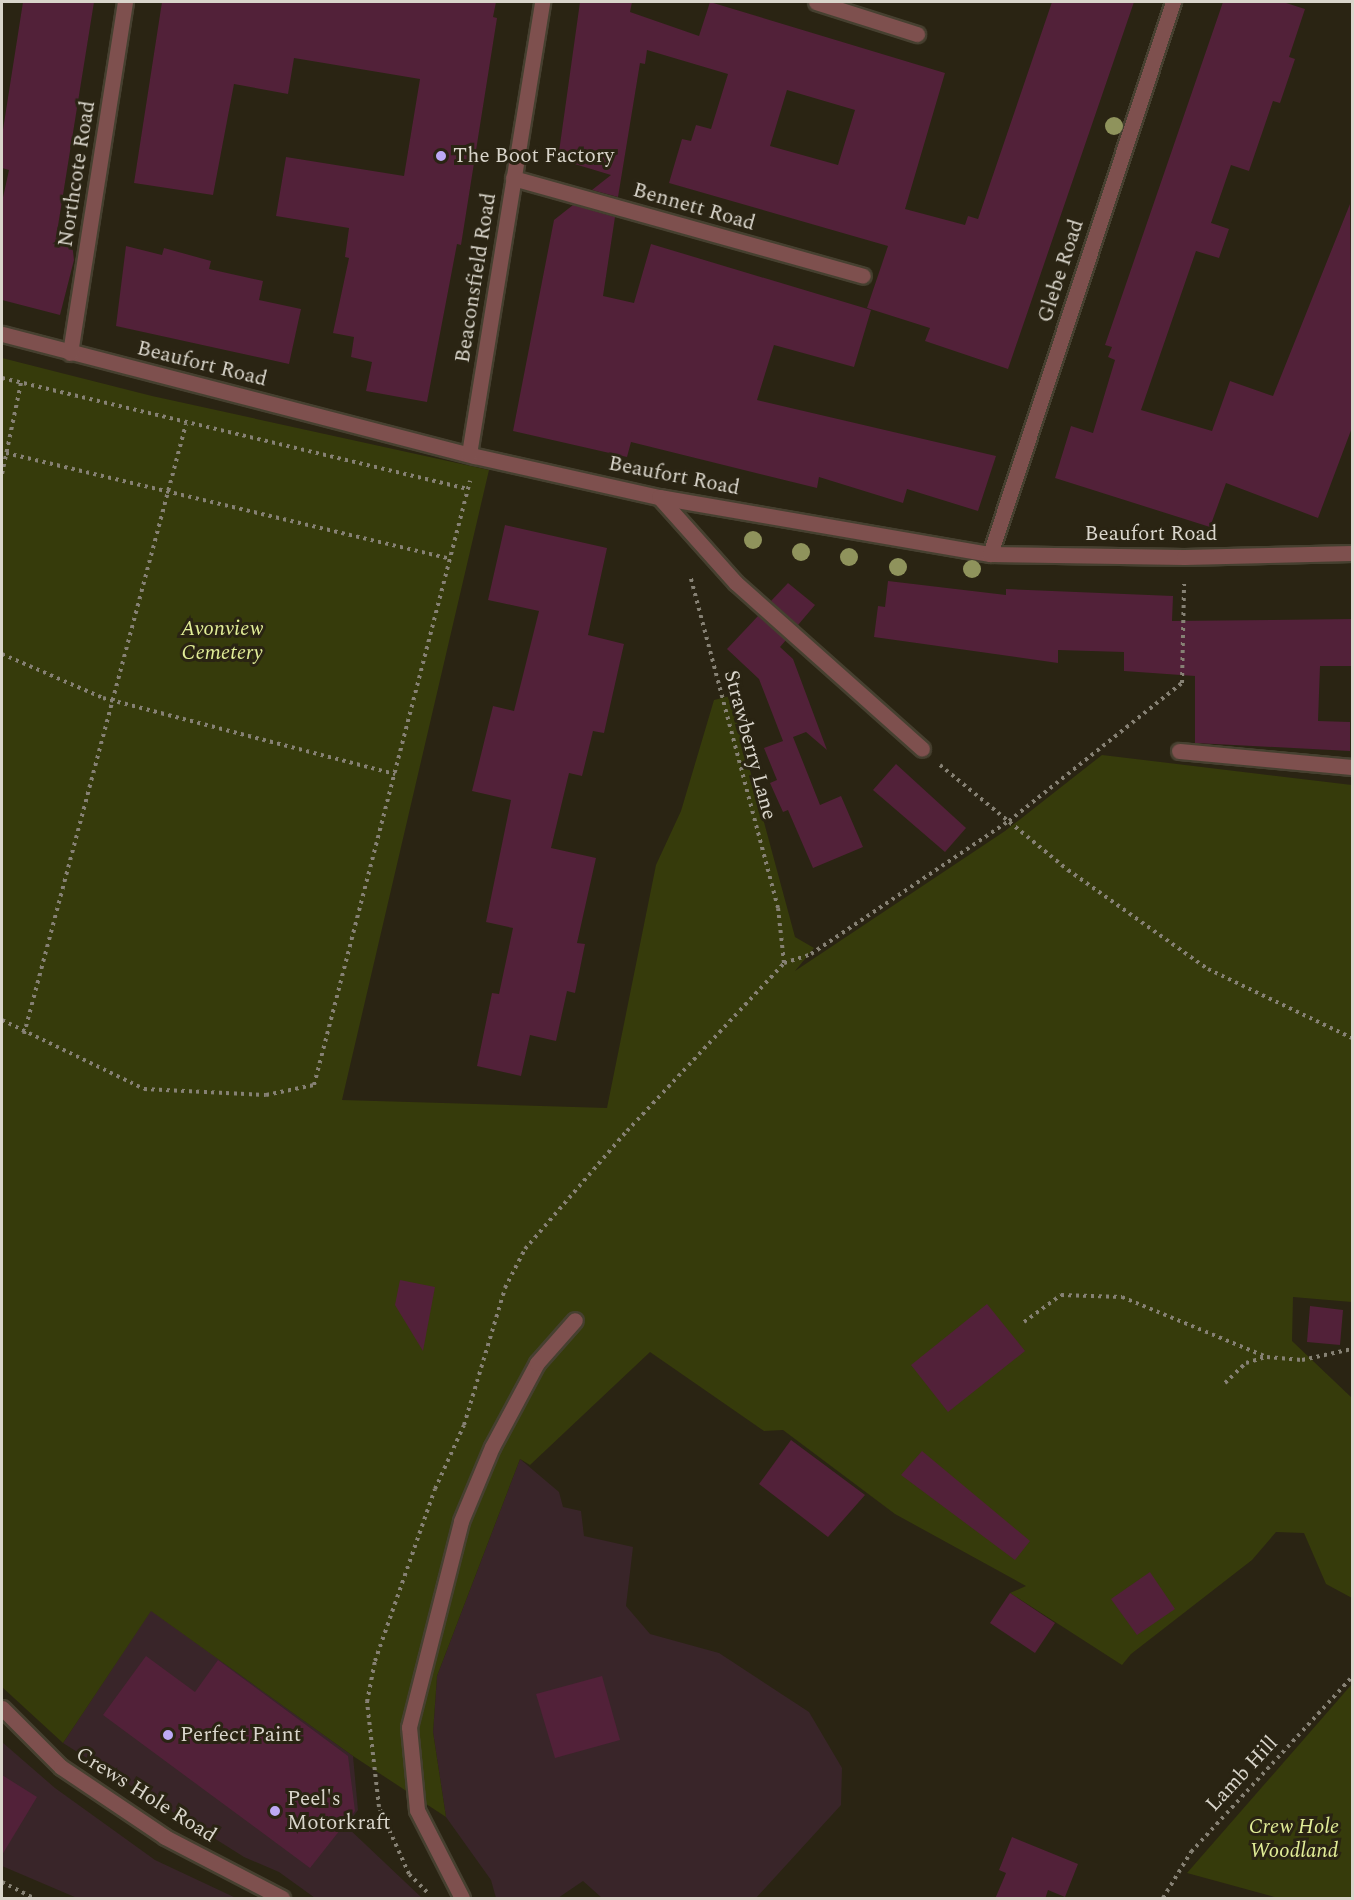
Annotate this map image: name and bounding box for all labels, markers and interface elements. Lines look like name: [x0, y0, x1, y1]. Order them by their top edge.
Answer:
street label: Northcote Road: [53, 99, 101, 249]
place label: The Boot Factory: [453, 143, 614, 169]
marker: The Boot Factory: [434, 149, 448, 163]
street label: Bennett Road: [630, 177, 758, 237]
street label: Beaconsfield Road: [450, 191, 502, 365]
street label: Glebe Road: [1032, 216, 1090, 326]
street label: Beaufort Road: [134, 336, 270, 392]
street label: Beaufort Road: [606, 451, 742, 501]
street label: Beaufort Road: [1084, 521, 1218, 547]
park label: Avonview Cemetery: [181, 616, 263, 666]
street label: Strawberry Lane: [718, 668, 782, 822]
place label: Perfect Paint: [180, 1722, 301, 1748]
marker: Perfect Paint: [161, 1728, 175, 1742]
street label: Lamb Hill: [1201, 1731, 1283, 1817]
street label: Crews Hole Road: [71, 1742, 221, 1848]
place label: Peel's Motorkraft: [287, 1786, 391, 1836]
marker: Peel's Motorkraft: [268, 1804, 282, 1818]
park label: Crew Hole Woodland: [1249, 1814, 1339, 1864]

